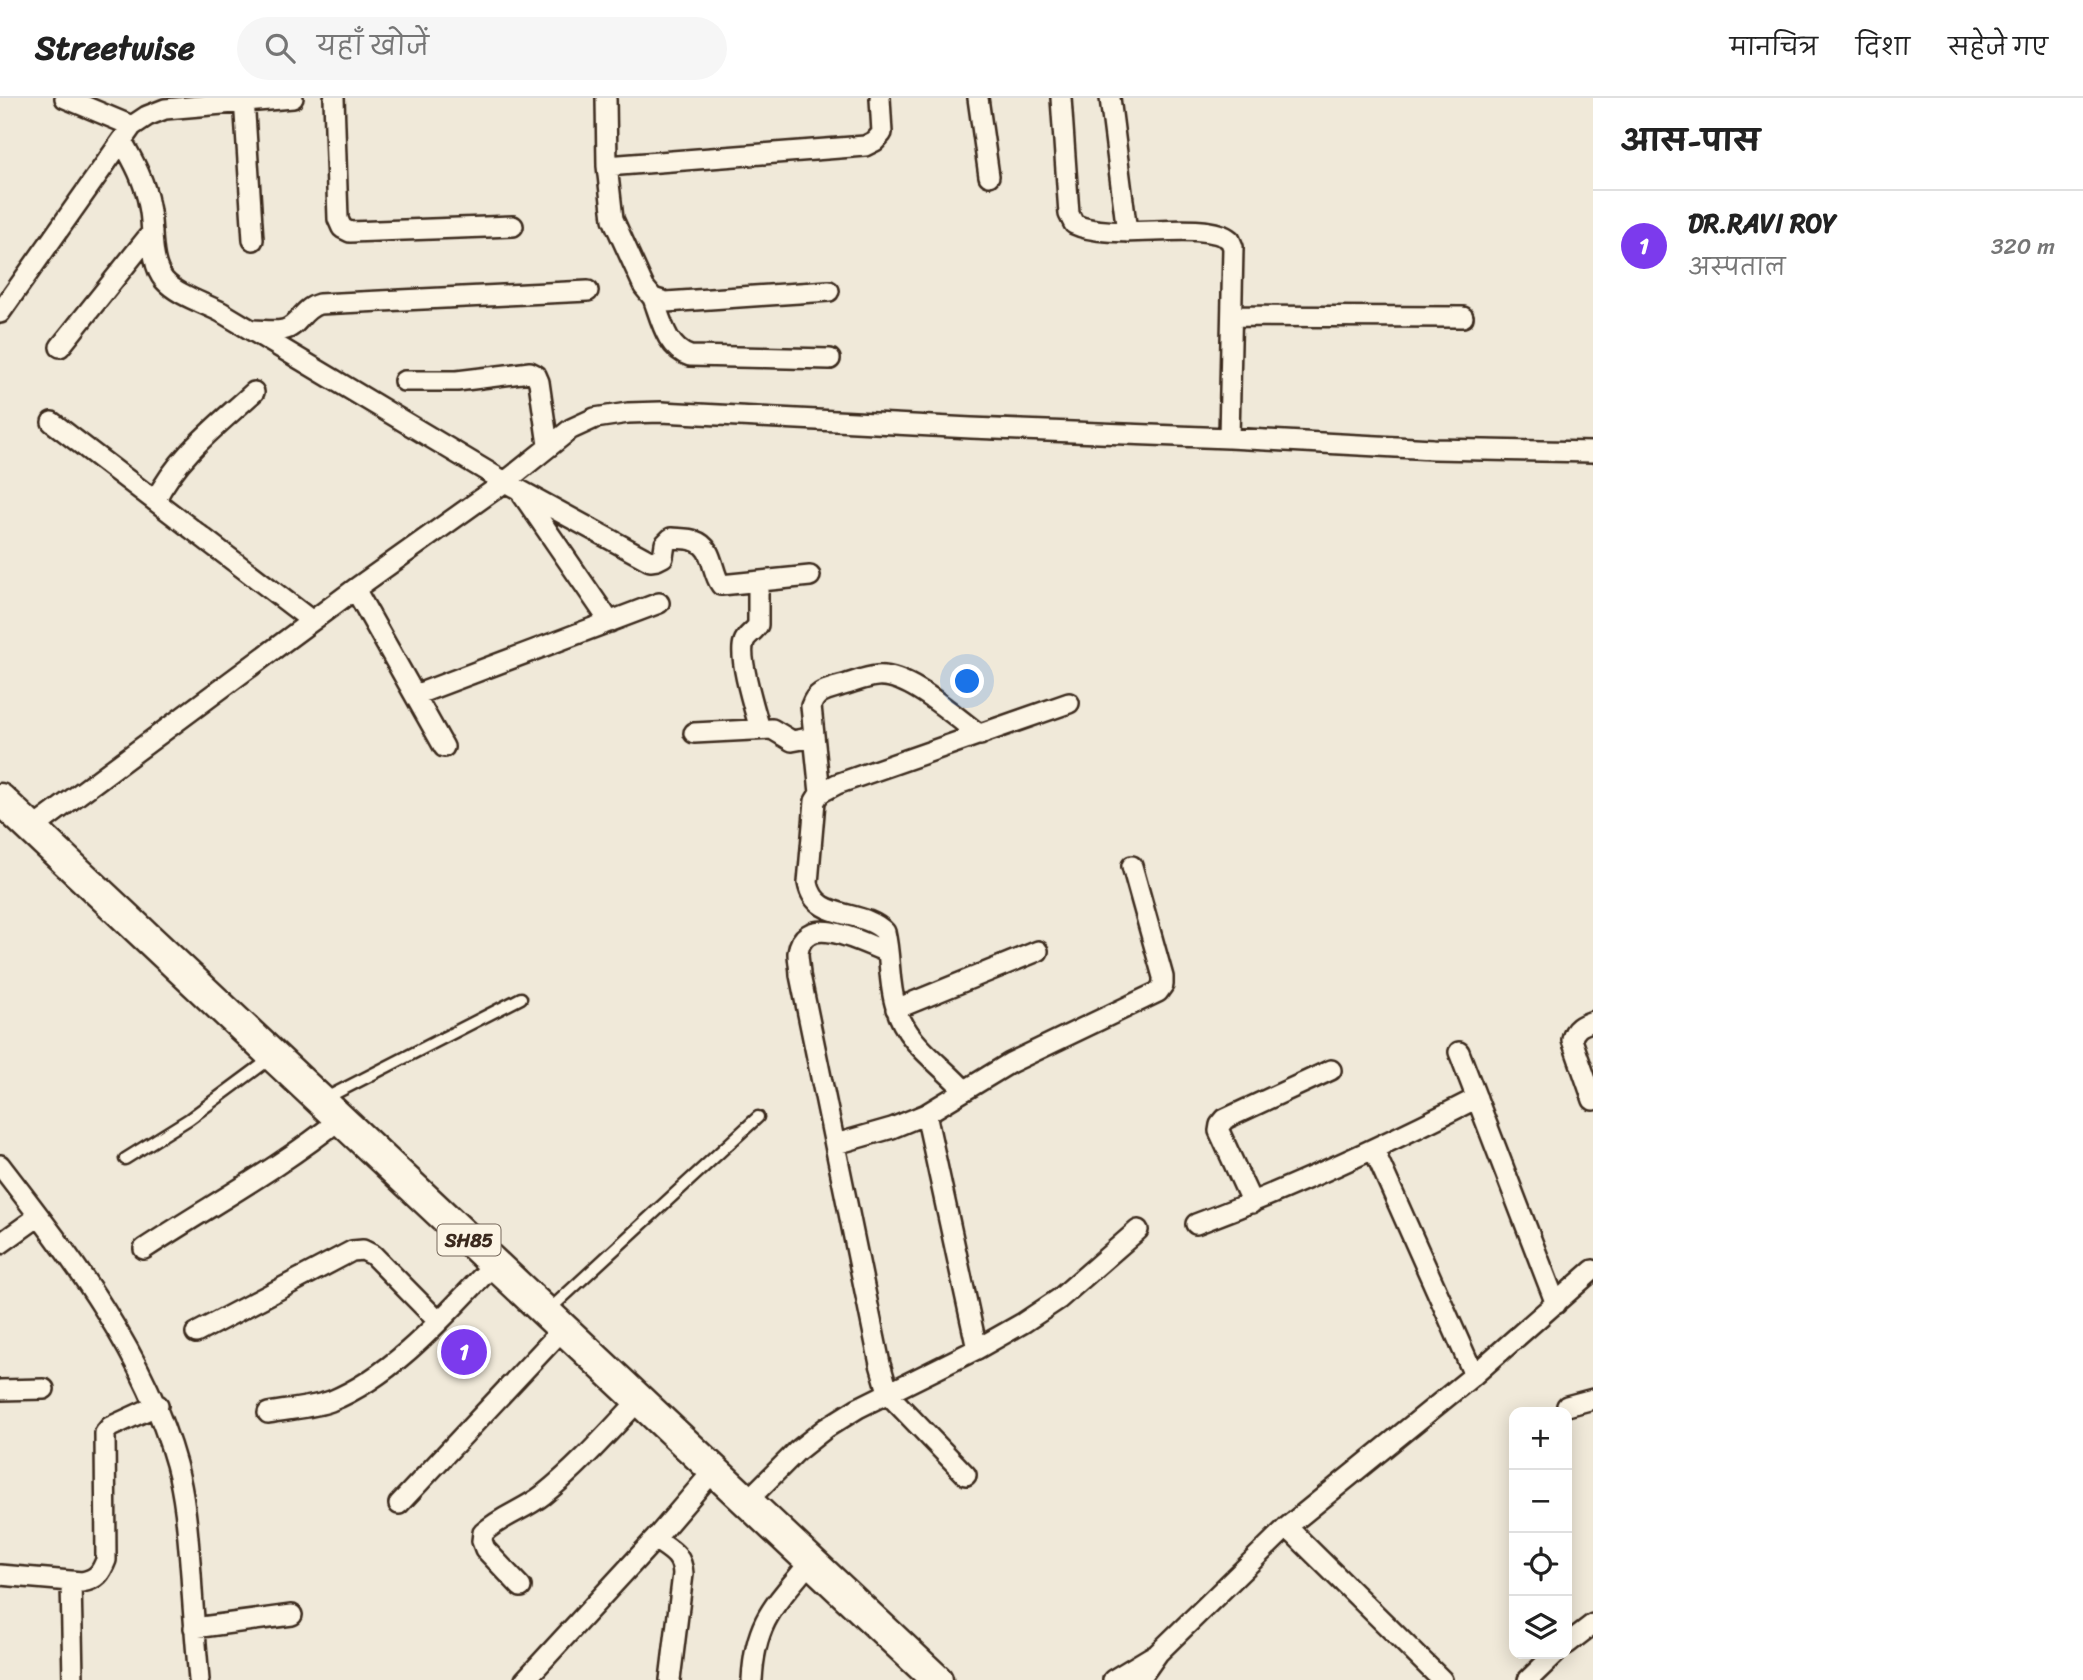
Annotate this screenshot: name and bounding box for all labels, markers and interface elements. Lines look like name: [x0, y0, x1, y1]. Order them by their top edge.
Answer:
search box: [237, 17, 727, 80]
text: Streetwise: [35, 19, 195, 77]
text: यहाँ खोजें: [317, 23, 429, 69]
text: मानचित्र: [1730, 26, 1818, 68]
text: दिशा: [1856, 26, 1910, 68]
text: सहेजे गए: [1948, 26, 2048, 68]
icon: search: [261, 29, 299, 67]
text: आस-पास: [1621, 114, 1760, 168]
text: DR.RAVI ROY: [1688, 200, 1837, 246]
text: 1: [1639, 226, 1649, 267]
text: 320 m: [1991, 226, 2055, 267]
text: अस्पताल: [1688, 247, 1786, 288]
your location: [950, 664, 984, 698]
road number: SH85: [438, 1224, 500, 1256]
pin: 1: [441, 1326, 487, 1378]
map controls: [1509, 1407, 1572, 1659]
button: +: [1509, 1407, 1572, 1470]
button: −: [1509, 1470, 1572, 1533]
button: locate: [1509, 1533, 1572, 1596]
button: layers: [1509, 1596, 1572, 1659]

